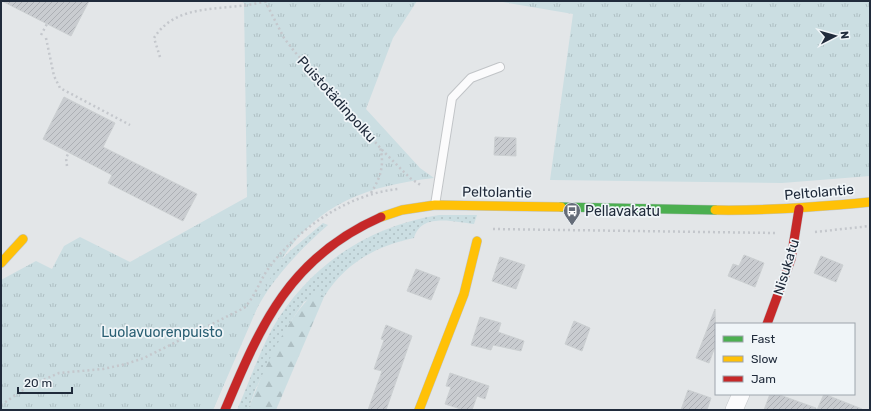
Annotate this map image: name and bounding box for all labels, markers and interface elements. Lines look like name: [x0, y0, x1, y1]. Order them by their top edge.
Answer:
north arrow: [815, 16, 855, 56]
text: N: [838, 30, 851, 40]
street label: Puistotädinpolku: [293, 53, 380, 146]
street label: Peltolantie: [784, 181, 855, 204]
street label: Peltolantie: [462, 183, 532, 202]
bus stop icon: Pellavakatu: [562, 201, 582, 226]
place label: Pellavakatu: [585, 203, 660, 220]
street label: Nisukatu: [770, 237, 803, 297]
legend: [715, 323, 855, 395]
park label: Luolavuorenpuisto: [101, 324, 223, 341]
text: Fast: [751, 332, 775, 346]
text: Slow: [751, 352, 778, 366]
scale bar: [18, 369, 72, 395]
text: Jam: [751, 372, 776, 386]
text: 20 m: [24, 376, 52, 390]

